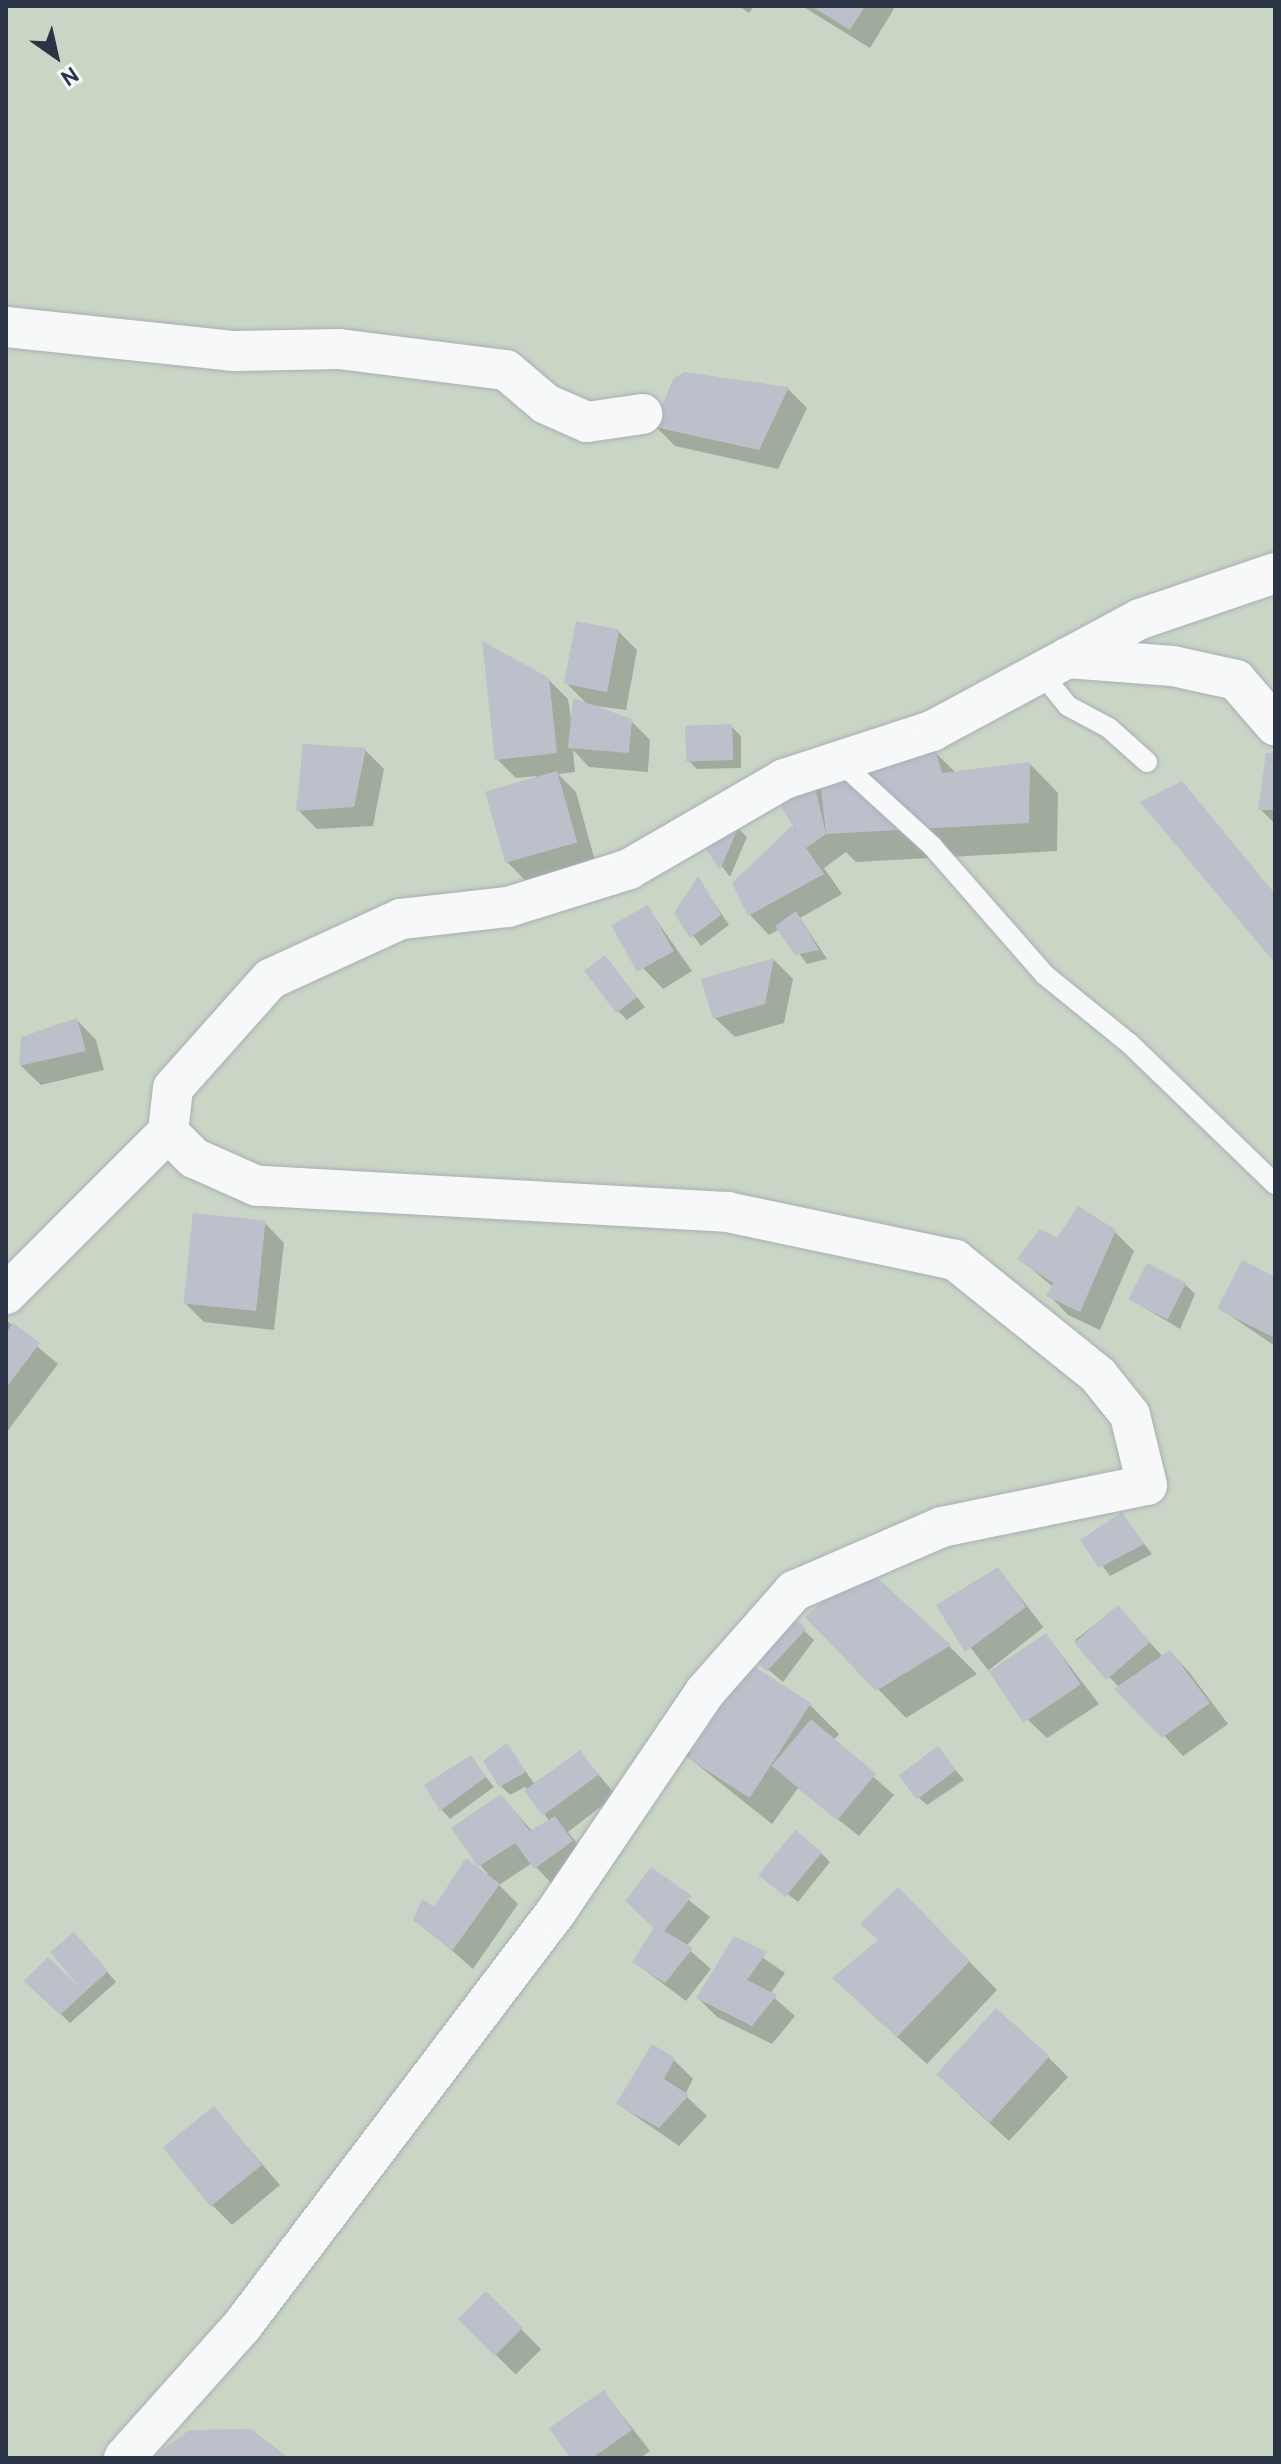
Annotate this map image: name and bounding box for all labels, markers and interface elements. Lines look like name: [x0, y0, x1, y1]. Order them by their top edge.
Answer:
north arrow: [16, 16, 96, 96]
text: N: [56, 61, 84, 92]

